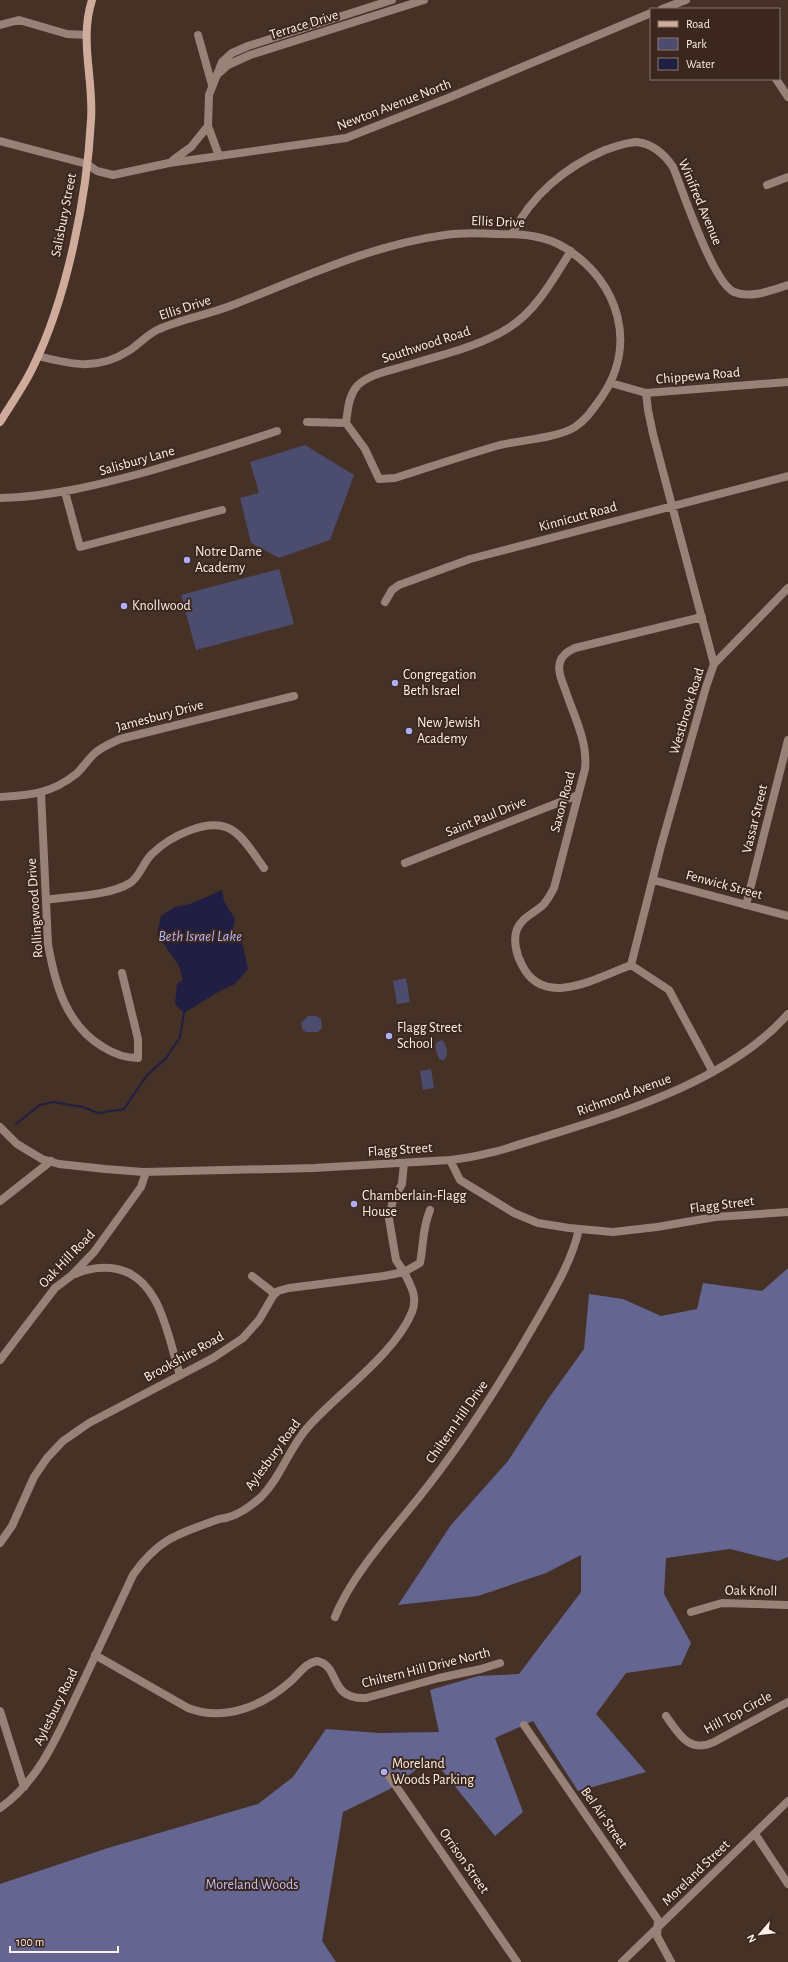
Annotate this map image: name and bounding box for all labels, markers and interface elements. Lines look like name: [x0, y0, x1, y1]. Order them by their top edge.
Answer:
street label: Terrace Drive: [268, 8, 340, 42]
legend: [650, 8, 780, 80]
text: Road: [686, 18, 710, 30]
text: Park: [686, 38, 707, 50]
text: Water: [686, 58, 715, 70]
street label: Newton Avenue North: [335, 77, 453, 133]
street label: Winifred Avenue: [676, 157, 724, 247]
street label: Salisbury Street: [49, 171, 79, 258]
street label: Ellis Drive: [471, 214, 525, 230]
street label: Ellis Drive: [157, 293, 213, 323]
street label: Southwood Road: [380, 324, 472, 366]
street label: Chippewa Road: [655, 365, 741, 387]
street label: Salisbury Lane: [98, 444, 176, 478]
street label: Kinnicutt Road: [537, 500, 619, 534]
place label: Notre Dame Academy: [195, 545, 262, 575]
marker: Notre Dame Academy: [182, 555, 192, 565]
place label: Knollwood: [132, 599, 191, 613]
marker: Knollwood: [119, 601, 129, 611]
street label: Westbrook Road: [667, 666, 707, 756]
place label: Congregation Beth Israel: [403, 668, 477, 698]
marker: Congregation Beth Israel: [390, 678, 400, 688]
street label: Jamesbury Drive: [115, 698, 205, 734]
place label: New Jewish Academy: [417, 716, 480, 746]
marker: New Jewish Academy: [404, 726, 414, 736]
street label: Saxon Road: [548, 770, 578, 834]
street label: Vassar Street: [740, 783, 770, 855]
street label: Saint Paul Drive: [444, 794, 528, 840]
street label: Rollingwood Drive: [25, 858, 45, 958]
street label: Fenwick Street: [684, 868, 764, 902]
water label: Beth Israel Lake: [158, 929, 242, 944]
place label: Flagg Street School: [397, 1021, 462, 1051]
marker: Flagg Street School: [384, 1031, 394, 1041]
street label: Richmond Avenue: [575, 1071, 673, 1119]
street label: Flagg Street: [367, 1141, 433, 1159]
place label: Chamberlain-Flagg House: [362, 1189, 466, 1219]
street label: Flagg Street: [689, 1194, 756, 1216]
marker: Chamberlain-Flagg House: [349, 1199, 359, 1209]
street label: Oak Hill Road: [36, 1227, 98, 1291]
street label: Brookshire Road: [142, 1329, 226, 1385]
street label: Chiltern Hill Drive: [423, 1378, 491, 1466]
street label: Aylesbury Road: [243, 1417, 303, 1493]
street label: Oak Knoll: [725, 1584, 777, 1598]
street label: Chiltern Hill Drive North: [360, 1645, 492, 1691]
street label: Aylesbury Road: [31, 1666, 81, 1748]
street label: Hill Top Circle: [702, 1689, 774, 1737]
place label: Moreland Woods Parking: [392, 1757, 474, 1787]
marker: Moreland Woods Parking: [379, 1767, 389, 1777]
street label: Bel Air Street: [578, 1785, 630, 1851]
street label: Orrison Street: [437, 1826, 492, 1896]
street label: Moreland Street: [659, 1837, 733, 1909]
park label: Moreland Woods: [205, 1878, 299, 1892]
north arrow: [740, 1914, 780, 1954]
scale bar: [10, 1928, 118, 1954]
text: N: [745, 1932, 758, 1944]
text: 100 m: [16, 1936, 44, 1948]

